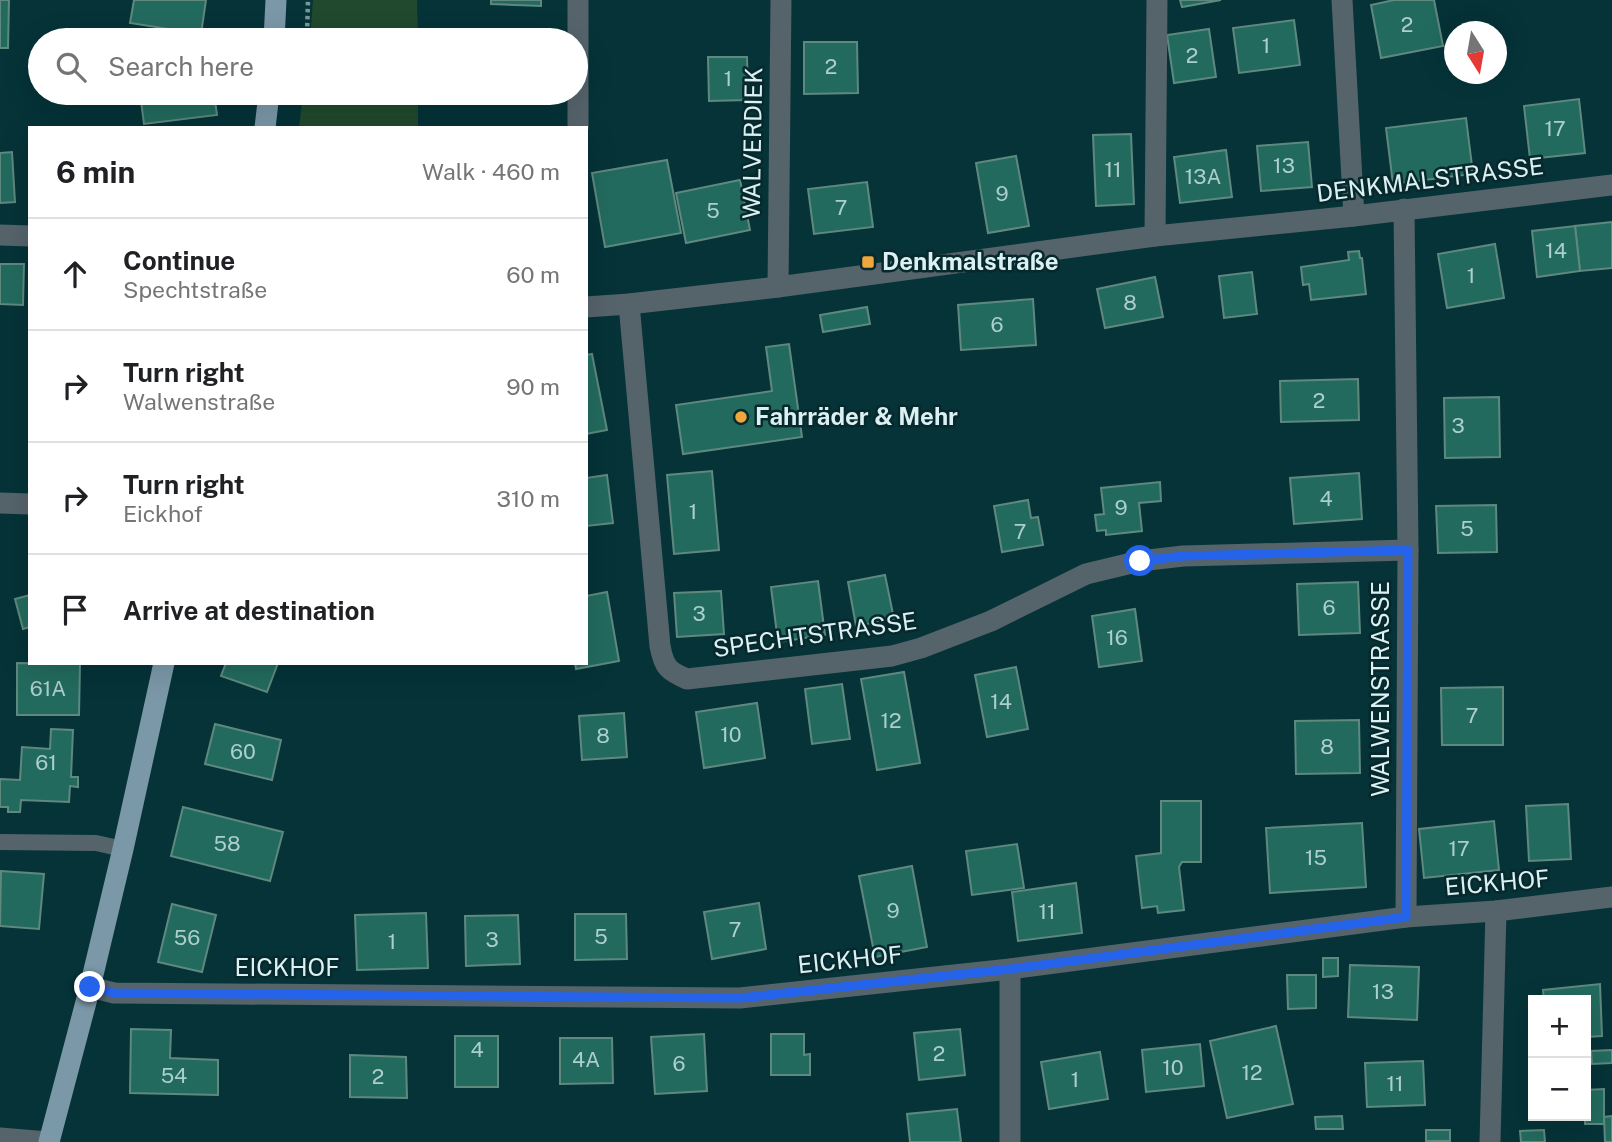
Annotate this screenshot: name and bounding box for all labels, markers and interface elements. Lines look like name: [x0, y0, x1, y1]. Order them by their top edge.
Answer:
house number: 2: [1401, 12, 1413, 37]
north arrow: [1444, 21, 1507, 84]
search box: [28, 28, 588, 105]
house number: 1: [1262, 33, 1270, 58]
house number: 2: [1186, 43, 1198, 68]
icon: search: [52, 48, 90, 86]
text: Search here: [108, 51, 254, 82]
house number: 2: [825, 54, 837, 79]
house number: 1: [724, 66, 732, 91]
street label: WALVERDIEK: [737, 67, 767, 219]
house number: 17: [1544, 116, 1566, 141]
street label: DENKMALSTRASSE: [1315, 151, 1545, 207]
house number: 13: [1273, 153, 1295, 178]
text: 6 min: [56, 154, 135, 190]
house number: 11: [1104, 157, 1122, 182]
text: Walk · 460 m: [422, 158, 560, 185]
house number: 13A: [1185, 164, 1221, 189]
house number: 9: [995, 181, 1009, 206]
house number: 7: [835, 195, 847, 220]
house number: 5: [706, 198, 720, 223]
house number: 14: [1545, 238, 1567, 263]
text: Continue: [123, 245, 235, 276]
place label: Denkmalstraße: [882, 247, 1059, 275]
marker: Denkmalstraße: [860, 254, 876, 270]
icon: ahead: [56, 255, 94, 293]
text: 60 m: [506, 261, 560, 288]
house number: 1: [1467, 263, 1475, 288]
text: Spechtstraße: [123, 276, 267, 303]
house number: 8: [1123, 290, 1137, 315]
house number: 6: [990, 312, 1004, 337]
text: Turn right: [123, 357, 245, 388]
icon: right: [56, 367, 94, 405]
text: 90 m: [506, 373, 560, 400]
text: Walwenstraße: [123, 388, 275, 415]
house number: 2: [1313, 388, 1325, 413]
place label: Fahrräder & Mehr: [755, 402, 958, 430]
marker: Fahrräder & Mehr: [733, 409, 749, 425]
house number: 3: [1451, 413, 1465, 438]
text: Turn right: [123, 469, 245, 500]
icon: right: [56, 479, 94, 517]
text: 310 m: [497, 485, 560, 512]
house number: 4: [1319, 486, 1333, 511]
house number: 9: [1114, 495, 1128, 520]
house number: 1: [689, 499, 697, 524]
text: Eickhof: [123, 500, 203, 527]
house number: 5: [1460, 516, 1474, 541]
house number: 7: [1014, 519, 1026, 544]
route start: [1124, 545, 1155, 576]
street label: WALWENSTRASSE: [1366, 581, 1394, 797]
icon: arrive: [56, 591, 94, 629]
text: Arrive at destination: [123, 595, 375, 626]
house number: 6: [1322, 595, 1336, 620]
house number: 3: [692, 601, 706, 626]
street label: SPECHTSTRASSE: [711, 606, 919, 662]
house number: 16: [1106, 625, 1128, 650]
house number: 61A: [30, 676, 66, 701]
house number: 14: [990, 689, 1012, 714]
house number: 7: [1466, 703, 1478, 728]
house number: 12: [880, 708, 902, 733]
house number: 10: [720, 722, 742, 747]
house number: 8: [596, 723, 610, 748]
house number: 8: [1320, 734, 1334, 759]
house number: 60: [230, 739, 256, 764]
house number: 61: [35, 750, 57, 775]
house number: 58: [213, 831, 241, 856]
house number: 17: [1448, 836, 1470, 861]
house number: 15: [1305, 845, 1327, 870]
street label: EICKHOF: [1443, 863, 1550, 901]
house number: 9: [886, 898, 900, 923]
house number: 11: [1038, 899, 1056, 924]
house number: 7: [729, 917, 741, 942]
house number: 5: [594, 924, 608, 949]
house number: 56: [174, 925, 200, 950]
house number: 3: [485, 927, 499, 952]
house number: 1: [388, 929, 396, 954]
street label: EICKHOF: [796, 940, 904, 978]
street label: EICKHOF: [235, 953, 340, 981]
route end: [74, 971, 105, 1002]
house number: 13: [1372, 979, 1394, 1004]
map controls: [1528, 995, 1591, 1121]
button: +: [1528, 995, 1591, 1058]
house number: 4: [470, 1037, 484, 1062]
house number: 2: [933, 1041, 945, 1066]
house number: 4A: [572, 1047, 600, 1072]
house number: 6: [672, 1051, 686, 1076]
house number: 10: [1162, 1055, 1184, 1080]
button: −: [1528, 1058, 1591, 1121]
house number: 12: [1241, 1060, 1263, 1085]
house number: 54: [161, 1063, 187, 1088]
house number: 2: [372, 1064, 384, 1089]
house number: 1: [1071, 1067, 1079, 1092]
house number: 11: [1386, 1071, 1404, 1096]

